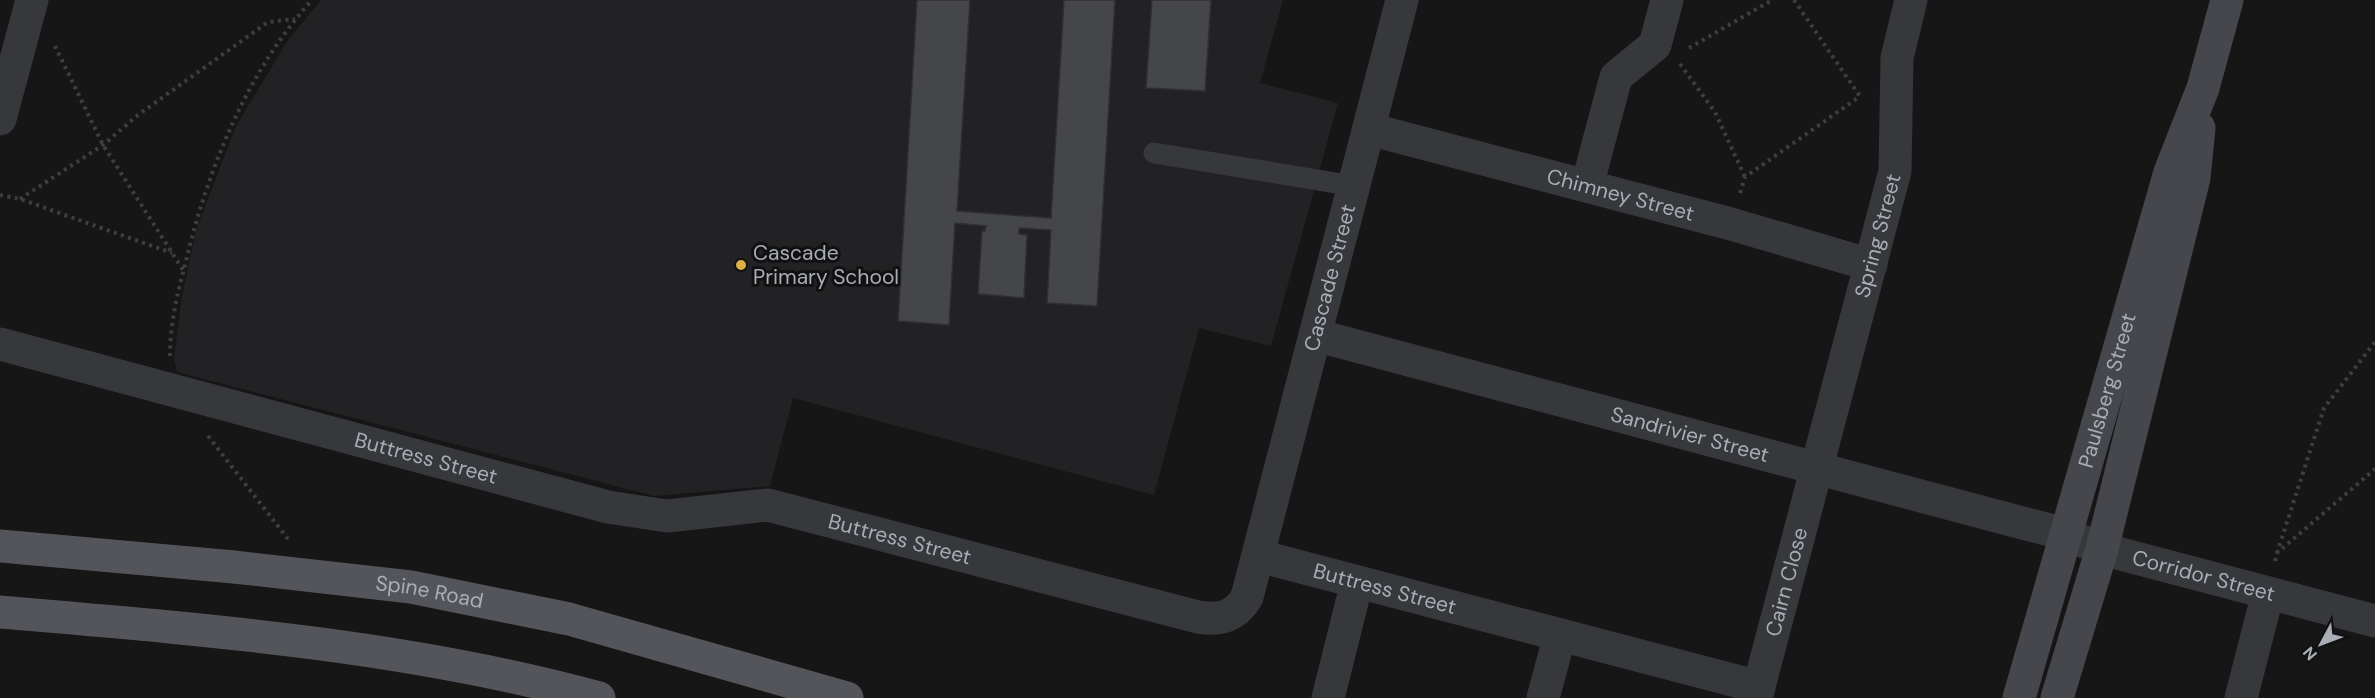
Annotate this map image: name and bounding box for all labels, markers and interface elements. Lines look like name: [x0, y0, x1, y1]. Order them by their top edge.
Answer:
street label: Chimney Street: [1544, 162, 1697, 228]
street label: Spring Street: [1848, 171, 1908, 301]
street label: Cascade Street: [1297, 201, 1362, 354]
place label: Cascade Primary School: [753, 239, 899, 291]
marker: Cascade Primary School: [734, 258, 748, 272]
street label: Paulsberg Street: [2072, 310, 2143, 471]
street label: Sandrivier Street: [1608, 400, 1772, 469]
street label: Buttress Street: [351, 426, 500, 491]
street label: Buttress Street: [825, 507, 974, 571]
street label: Cairn Close: [1759, 524, 1814, 640]
street label: Corridor Street: [2129, 544, 2278, 608]
street label: Buttress Street: [1310, 557, 1459, 621]
street label: Spine Road: [374, 569, 486, 615]
north arrow: [2291, 614, 2351, 674]
text: N: [2298, 642, 2322, 665]

